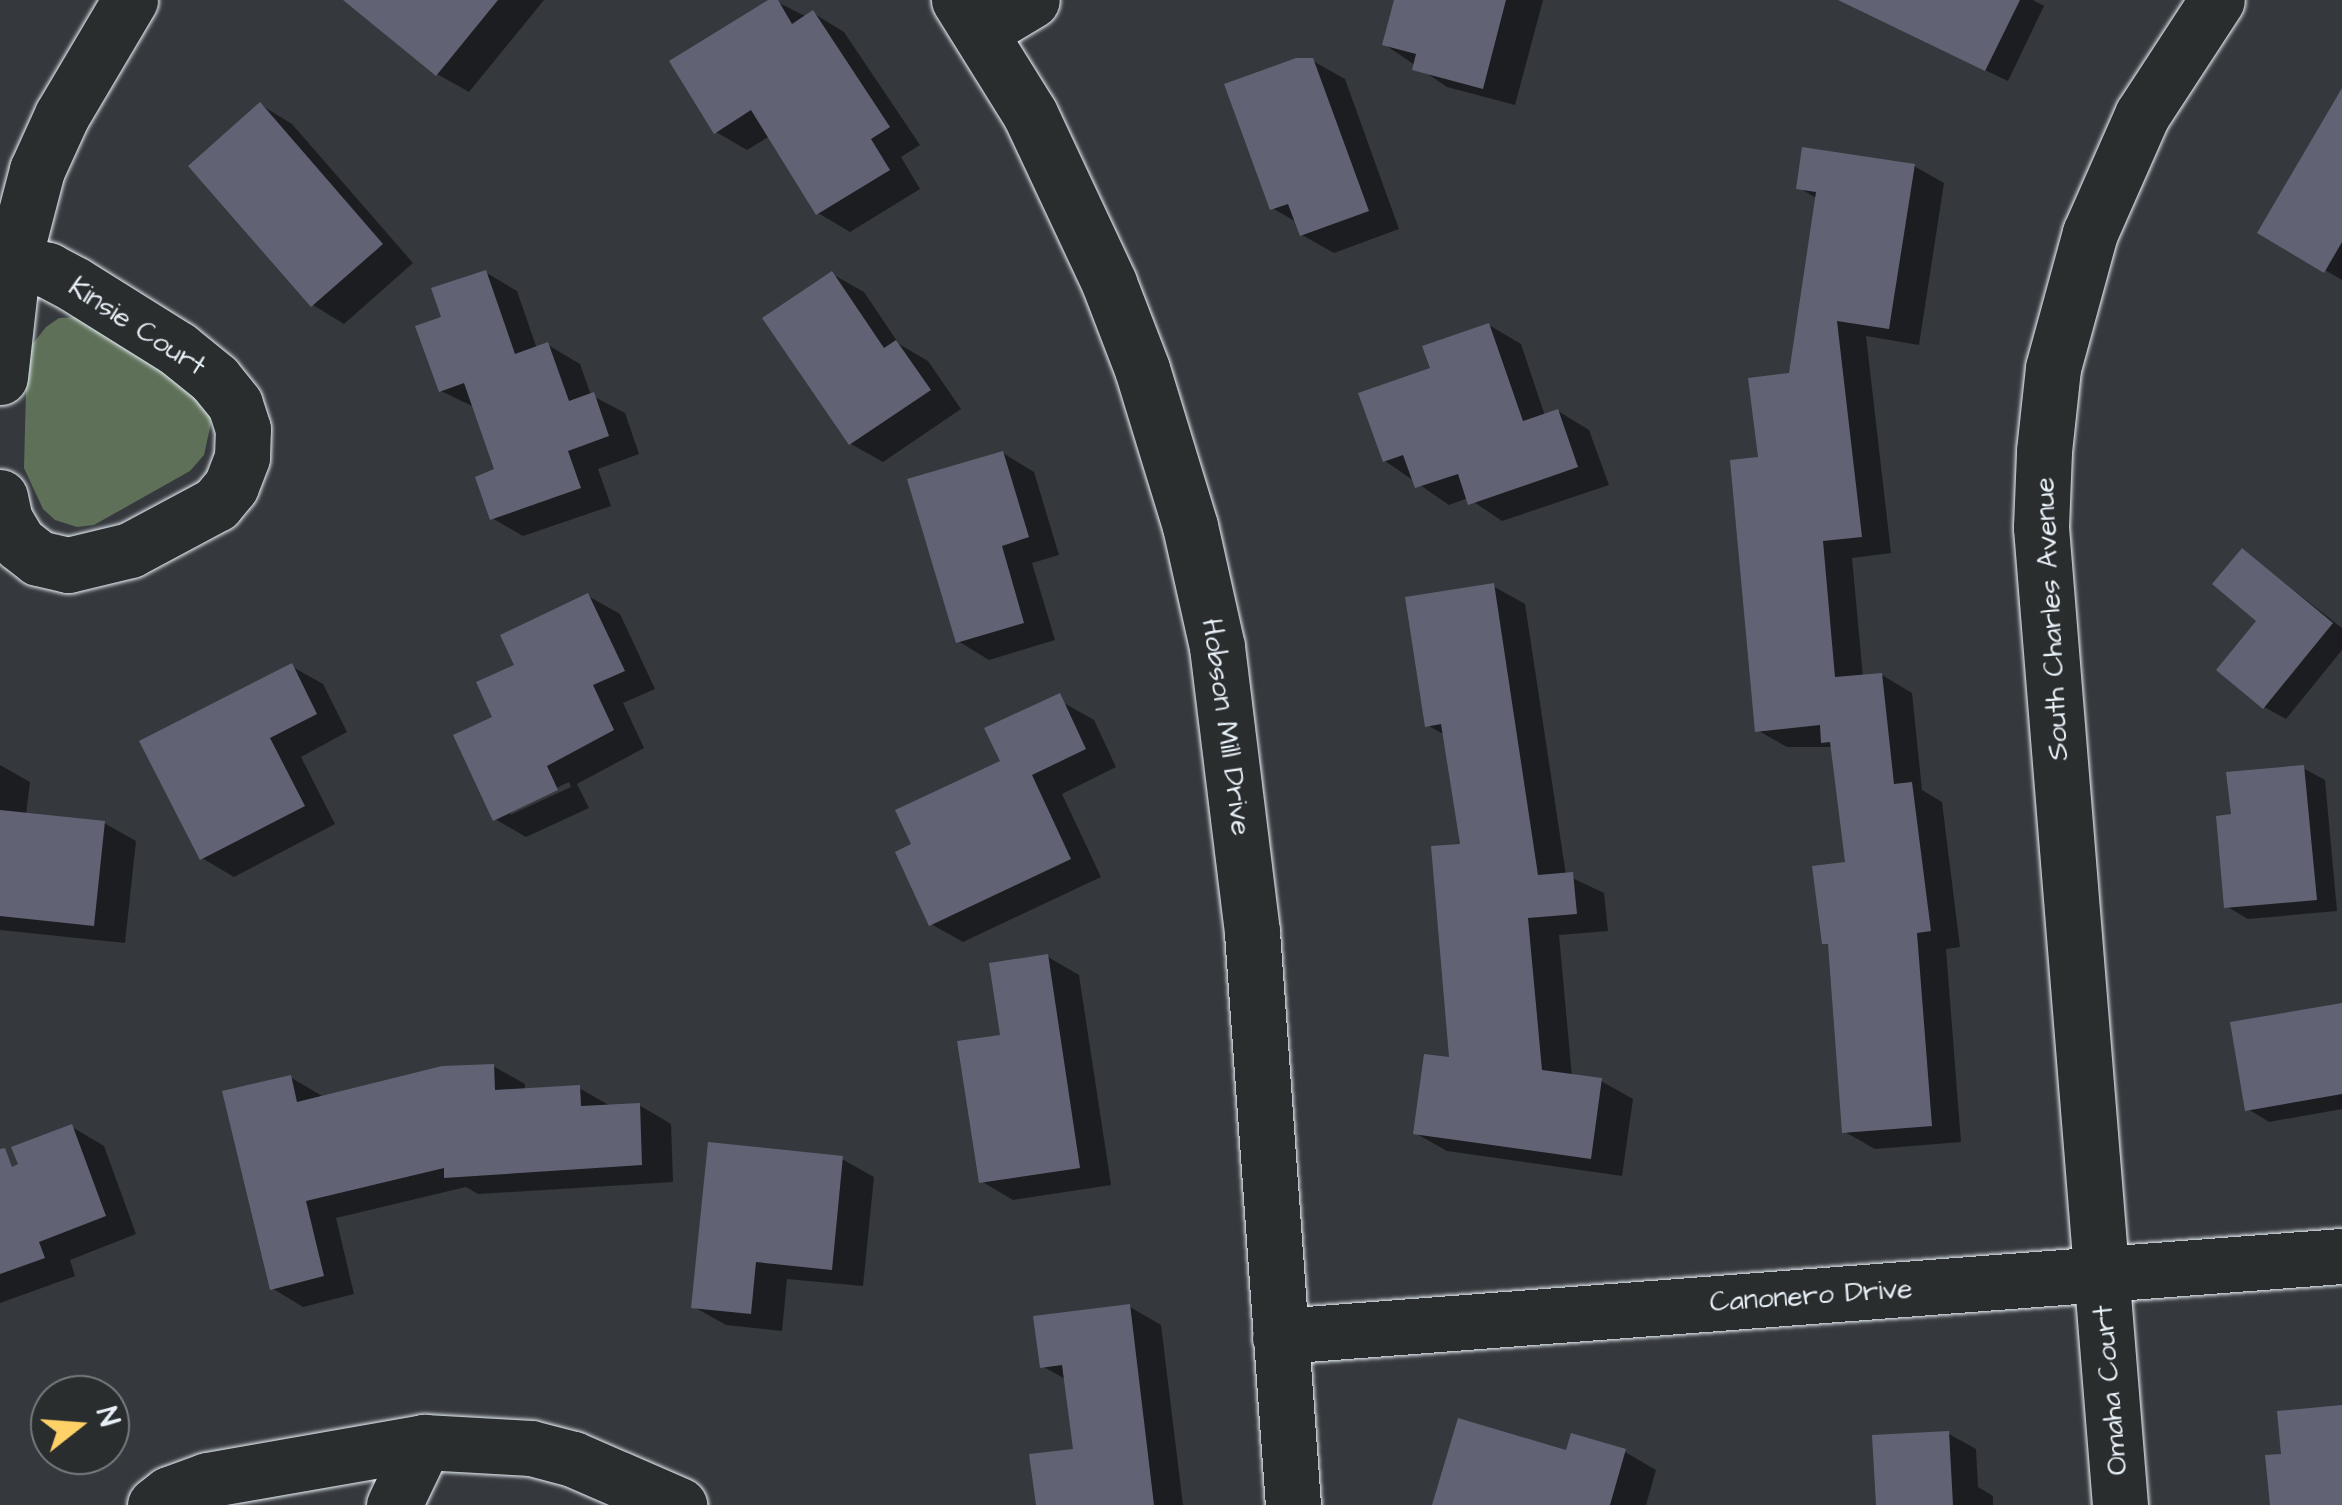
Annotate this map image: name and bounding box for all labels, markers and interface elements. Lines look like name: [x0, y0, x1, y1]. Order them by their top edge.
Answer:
street label: Kinsie Court: [62, 270, 212, 384]
street label: South Charles Avenue: [2028, 477, 2076, 761]
street label: Hobson Mill Drive: [1194, 617, 1258, 837]
street label: Canonero Drive: [1709, 1272, 1913, 1320]
street label: Omaha Court: [2087, 1304, 2135, 1476]
north arrow: [30, 1375, 130, 1475]
text: N: [86, 1403, 128, 1431]

